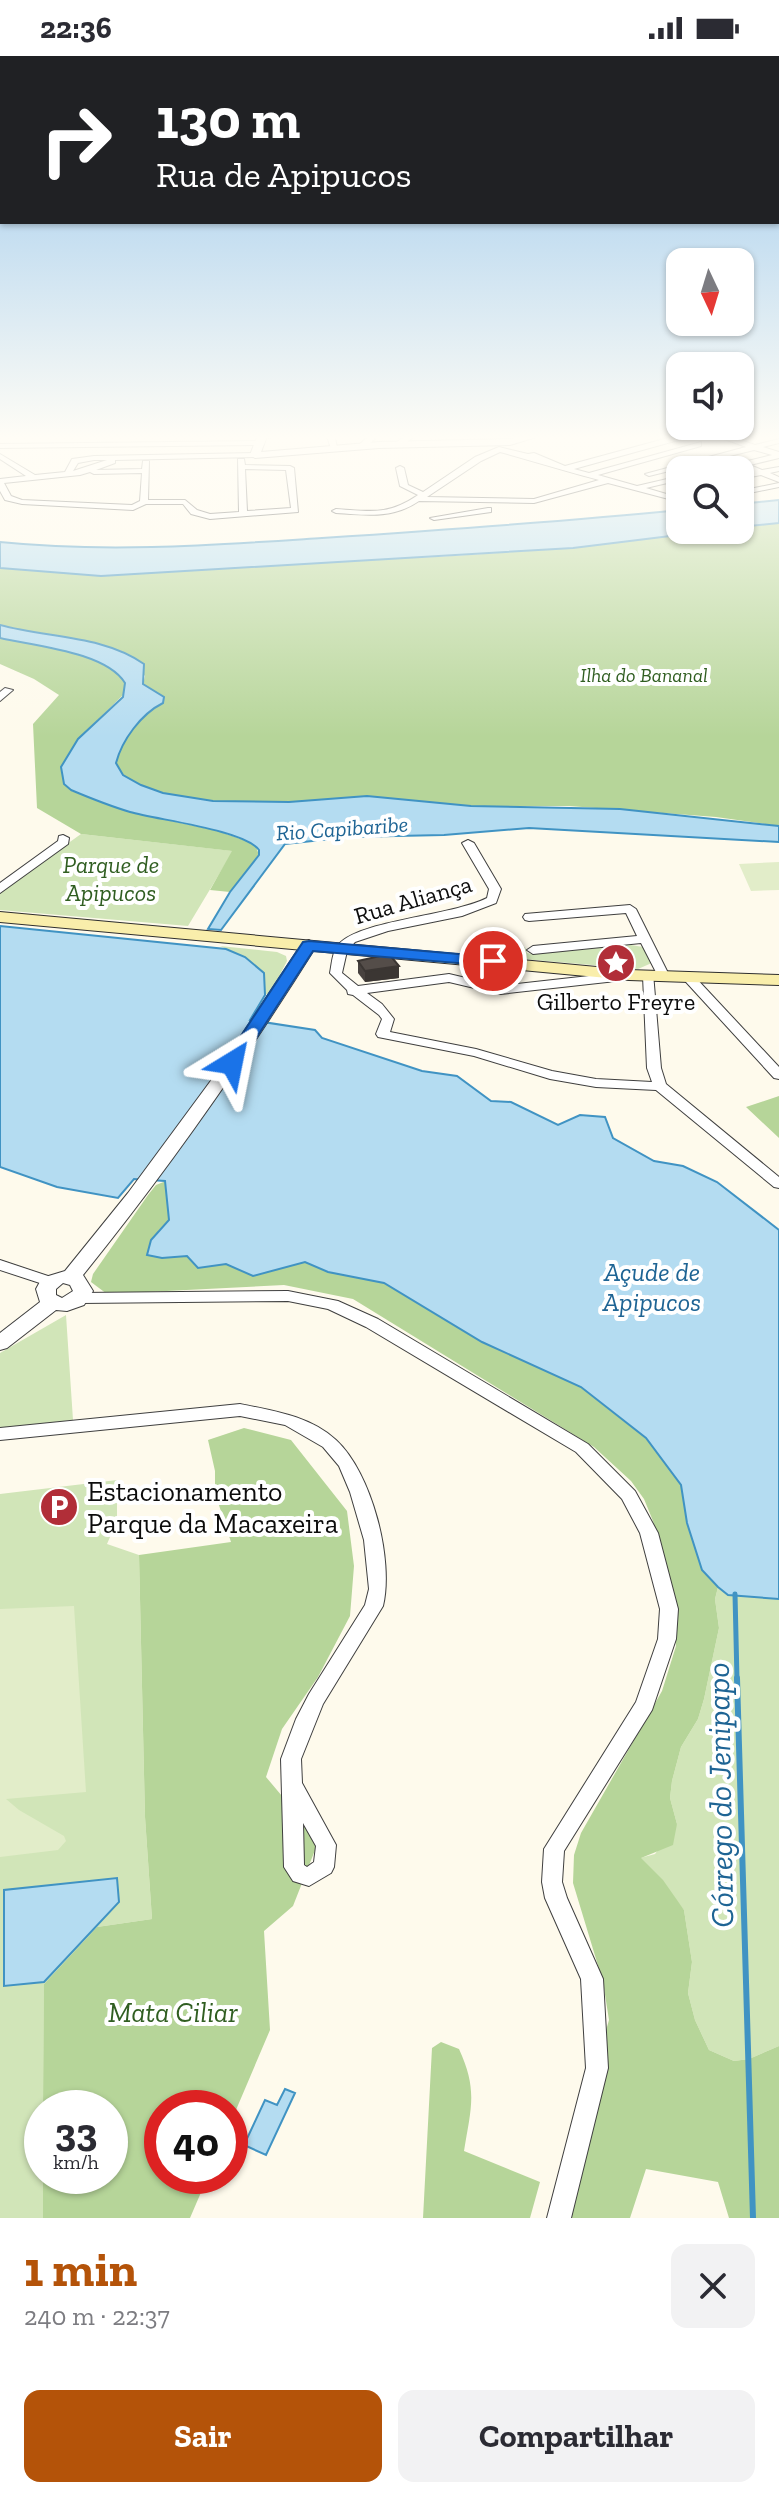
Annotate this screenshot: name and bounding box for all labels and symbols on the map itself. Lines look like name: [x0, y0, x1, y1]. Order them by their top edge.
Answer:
north arrow: [666, 248, 754, 336]
park label: Ilha do Bananal: [580, 663, 708, 687]
water label: Rio Capibaribe: [275, 810, 409, 847]
park label: Parque de Apipucos: [63, 850, 159, 907]
street label: Rua Aliança: [351, 869, 476, 930]
pin: [459, 927, 527, 995]
place icon: Gilberto Freyre: [595, 942, 637, 984]
place label: Gilberto Freyre: [537, 987, 695, 1016]
position arrow: [190, 1021, 274, 1105]
water label: Açude de Apipucos: [602, 1256, 701, 1318]
place label: Estacionamento Parque da Macaxeira: [87, 1475, 339, 1540]
parking icon: Estacionamento Parque da Macaxeira: [38, 1486, 80, 1528]
water label: Córrego do Jenipapo: [699, 1662, 741, 1928]
park label: Mata Ciliar: [108, 1996, 238, 2029]
speed limit sign: 40: [144, 2090, 248, 2194]

